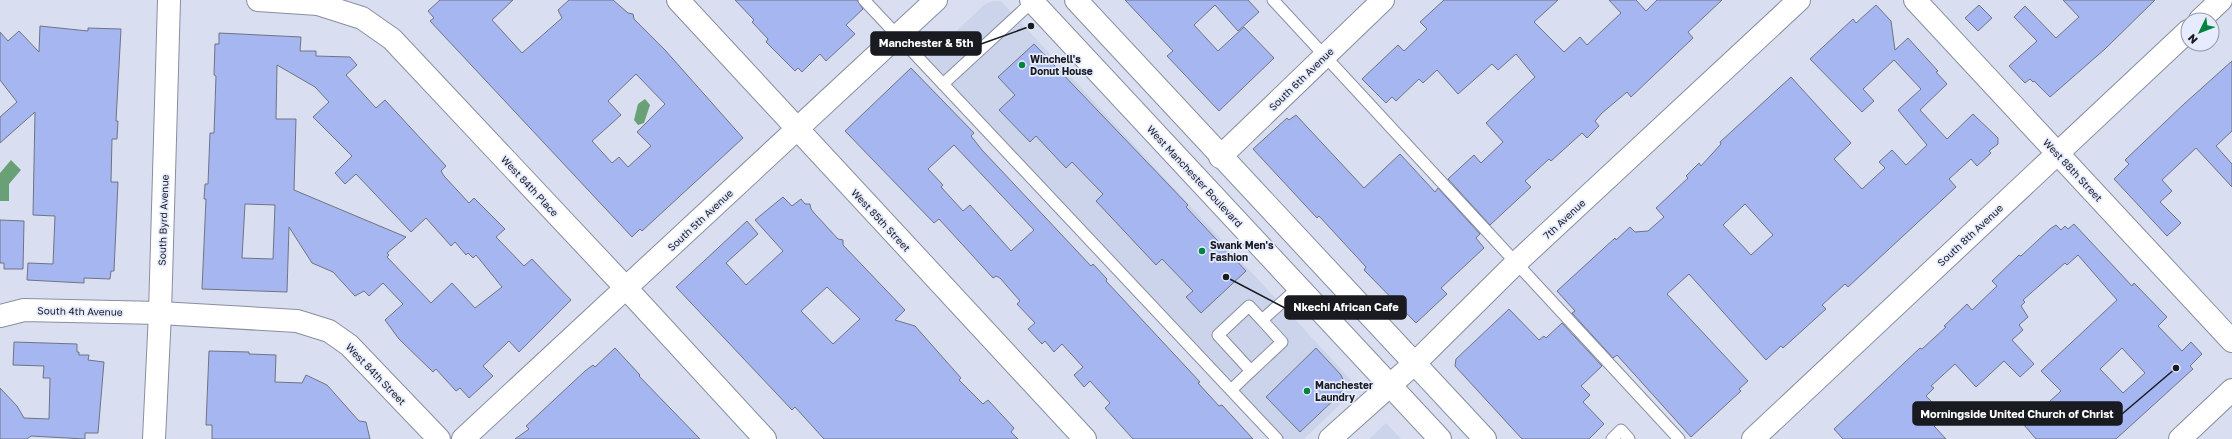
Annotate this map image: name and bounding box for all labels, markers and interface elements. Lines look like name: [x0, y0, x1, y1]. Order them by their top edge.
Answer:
north arrow: [2180, 12, 2220, 52]
callout: Manchester & 5th: [871, 32, 981, 55]
text: N: [2185, 32, 2200, 47]
text: Manchester & 5th: [879, 36, 974, 49]
street label: South 6th Avenue: [1266, 45, 1336, 113]
place label: Winchell's Donut House: [1030, 53, 1093, 77]
marker: Winchell's Donut House: [1017, 60, 1027, 70]
street label: West Manchester Boulevard: [1145, 123, 1245, 229]
street label: West 88th Street: [2041, 136, 2105, 204]
street label: West 84th Place: [499, 153, 561, 219]
street label: South Byrd Avenue: [155, 174, 171, 266]
street label: West 85th Street: [849, 186, 913, 254]
street label: South 5th Avenue: [665, 187, 735, 253]
street label: 7th Avenue: [1540, 196, 1588, 242]
street label: South 8th Avenue: [1935, 201, 2005, 268]
place label: Swank Men's Fashion: [1210, 239, 1274, 263]
marker: Swank Men's Fashion: [1197, 246, 1207, 256]
callout: Nkechi African Cafe: [1285, 296, 1406, 319]
text: Nkechi African Cafe: [1293, 300, 1399, 313]
street label: South 4th Avenue: [37, 304, 123, 318]
street label: West 84th Street: [343, 341, 409, 407]
place label: Manchester Laundry: [1315, 379, 1373, 403]
marker: Manchester Laundry: [1302, 386, 1312, 396]
callout: Morningside United Church of Christ: [1913, 402, 2122, 425]
text: Morningside United Church of Christ: [1920, 407, 2114, 420]

